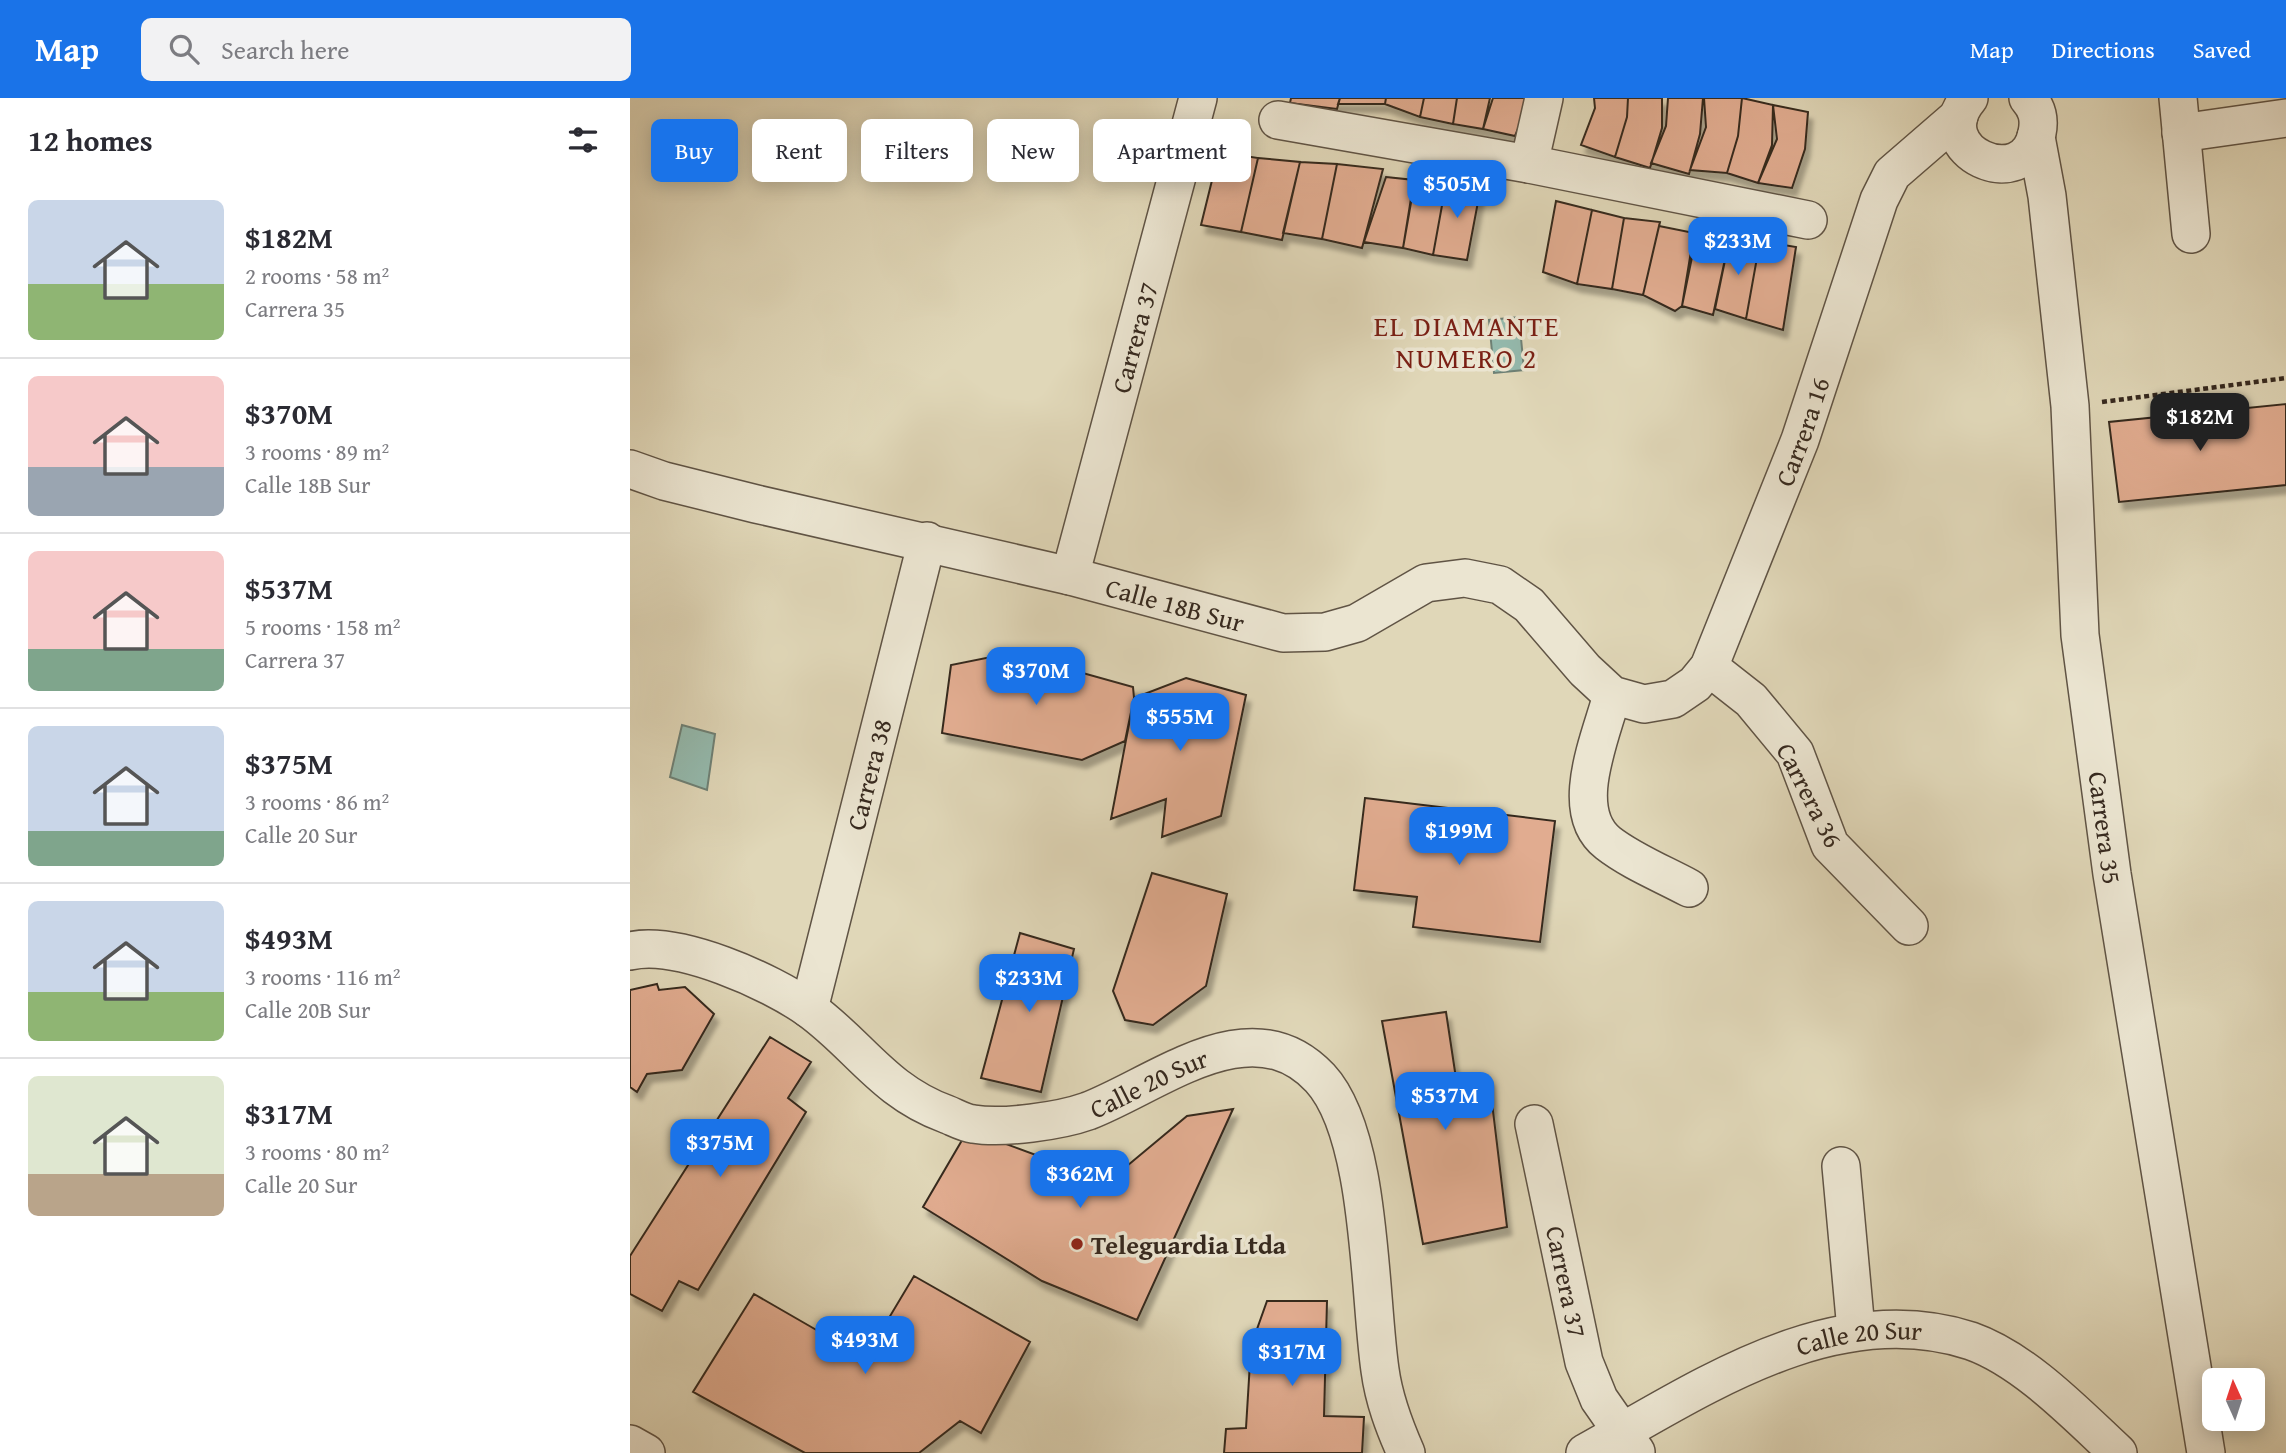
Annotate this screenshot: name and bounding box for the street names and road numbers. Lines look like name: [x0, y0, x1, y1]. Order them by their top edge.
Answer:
street label: Carrera 37: [1100, 278, 1167, 397]
street label: Carrera 16: [1764, 372, 1839, 492]
street label: Calle 18B Sur: [1102, 567, 1249, 641]
street label: Carrera 38: [835, 715, 901, 834]
street label: Carrera 36: [1767, 736, 1853, 854]
street label: Carrera 35: [2079, 769, 2133, 887]
street label: Calle 20 Sur: [1083, 1038, 1213, 1128]
street label: Carrera 37: [1536, 1222, 1598, 1341]
street label: Calle 20 Sur: [1791, 1310, 1924, 1365]

